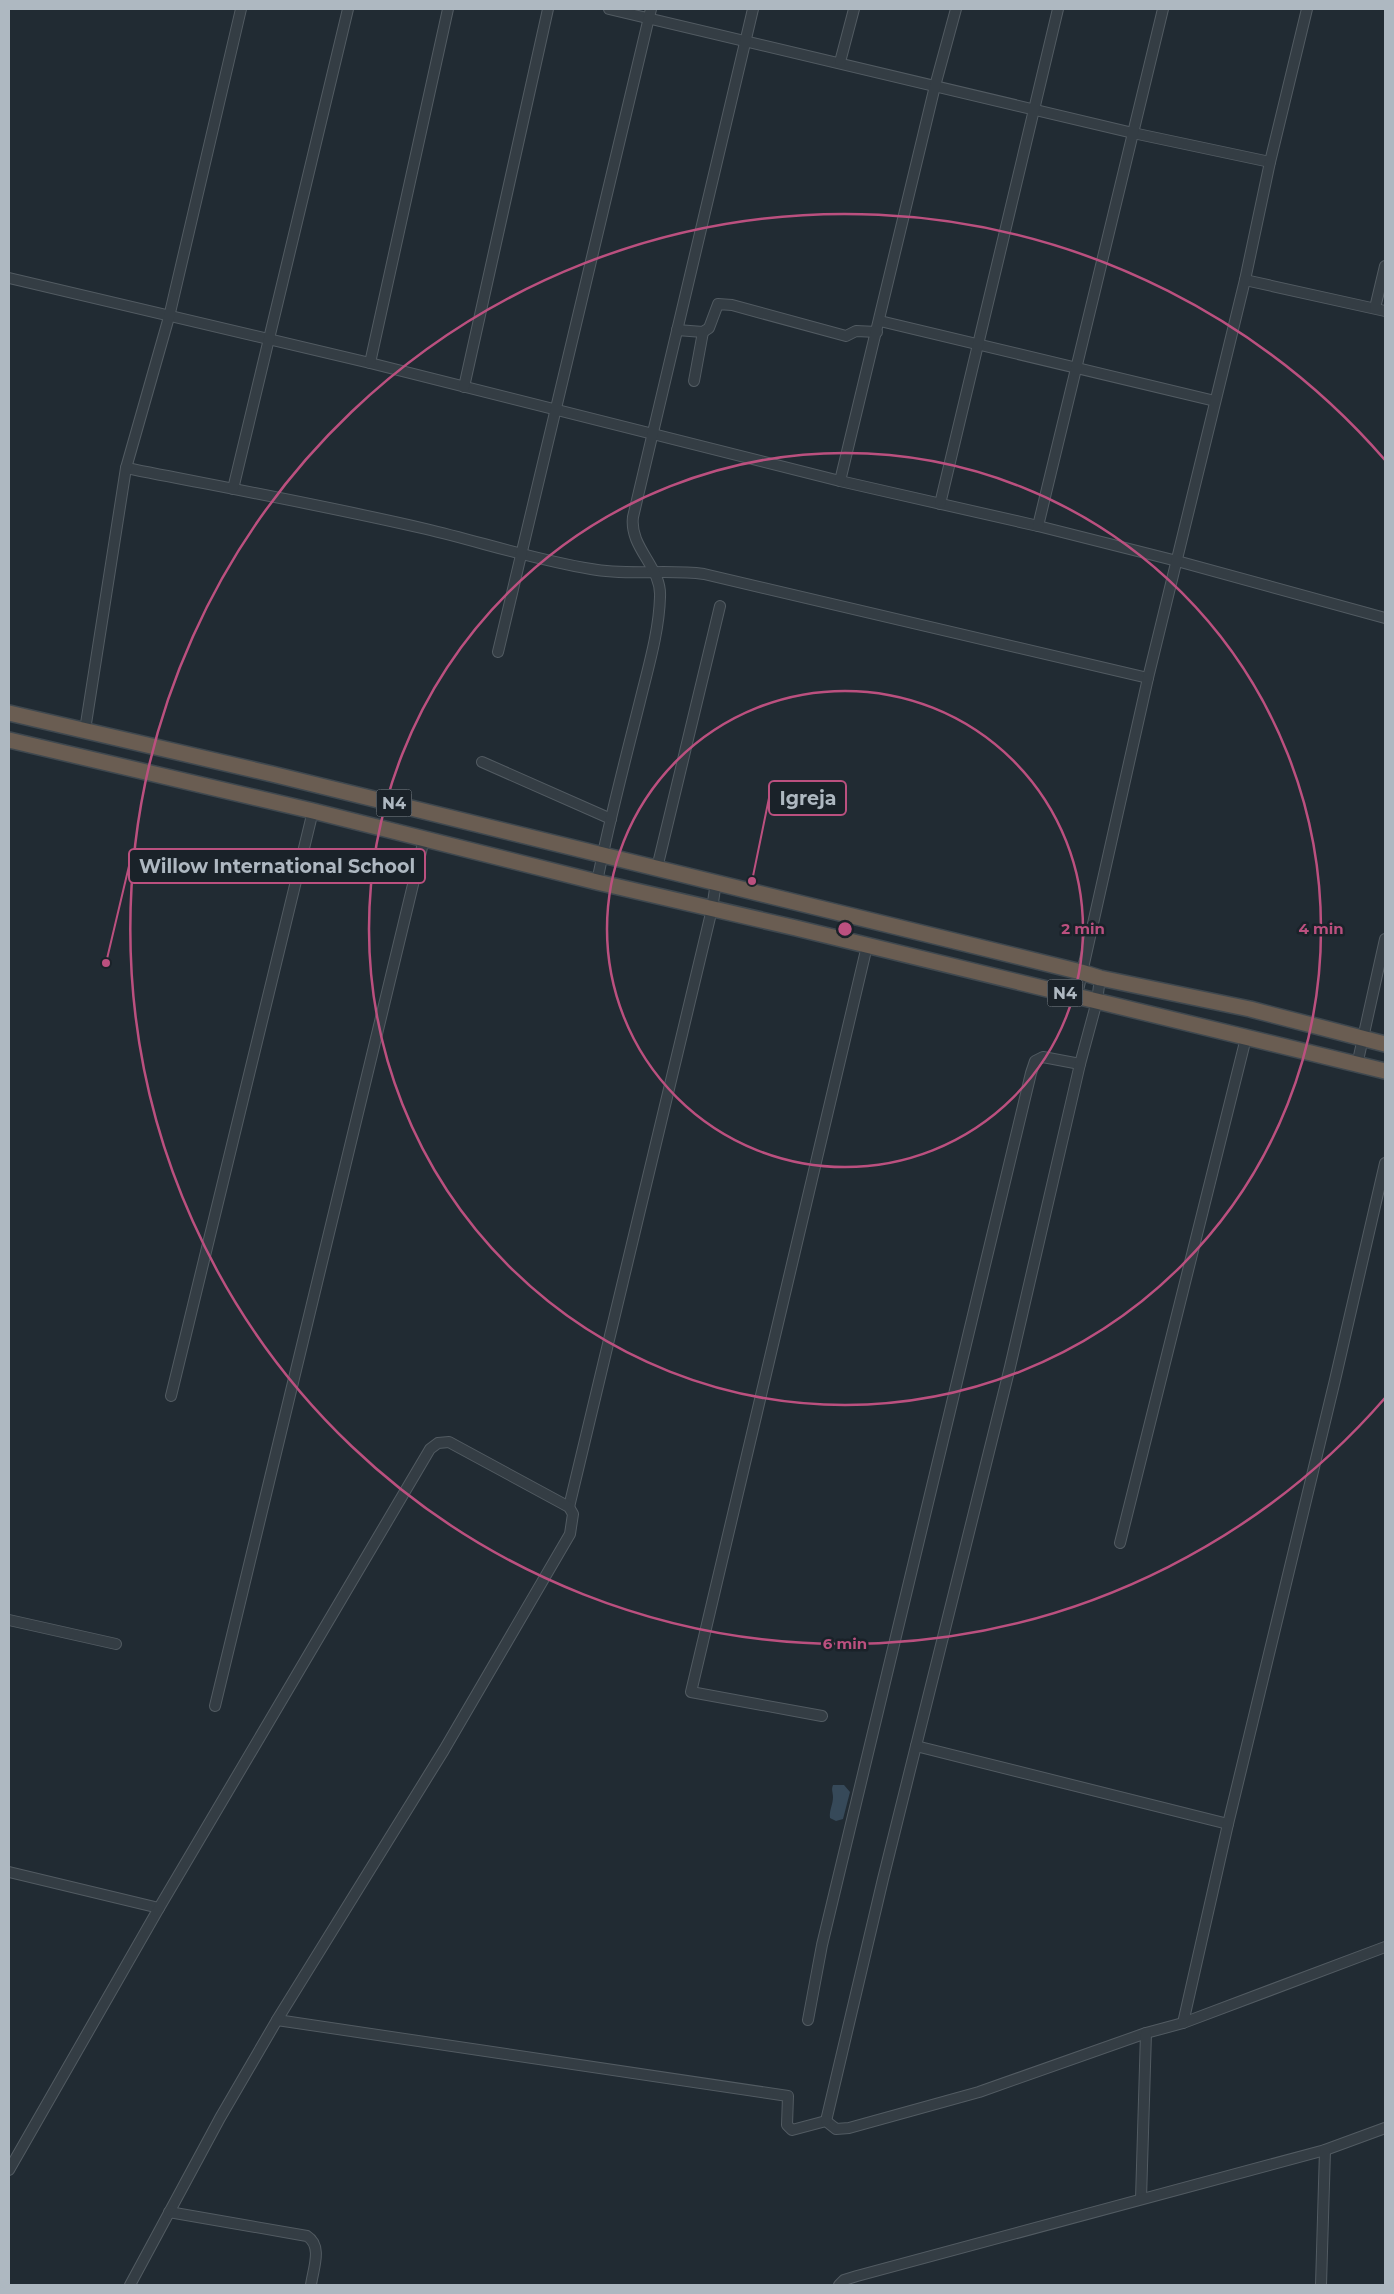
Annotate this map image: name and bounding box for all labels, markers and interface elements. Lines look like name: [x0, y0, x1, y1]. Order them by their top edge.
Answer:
callout: Igreja: [769, 781, 846, 815]
text: Igreja: [780, 787, 836, 810]
road number: N4: [376, 790, 412, 816]
callout: Willow International School: [129, 849, 425, 883]
text: Willow International School: [139, 855, 415, 878]
text: 2 min: [1061, 919, 1105, 938]
text: 4 min: [1298, 919, 1344, 938]
centre of rings: [836, 920, 854, 938]
road number: N4: [1048, 980, 1082, 1006]
text: 6 min: [823, 1634, 867, 1653]

